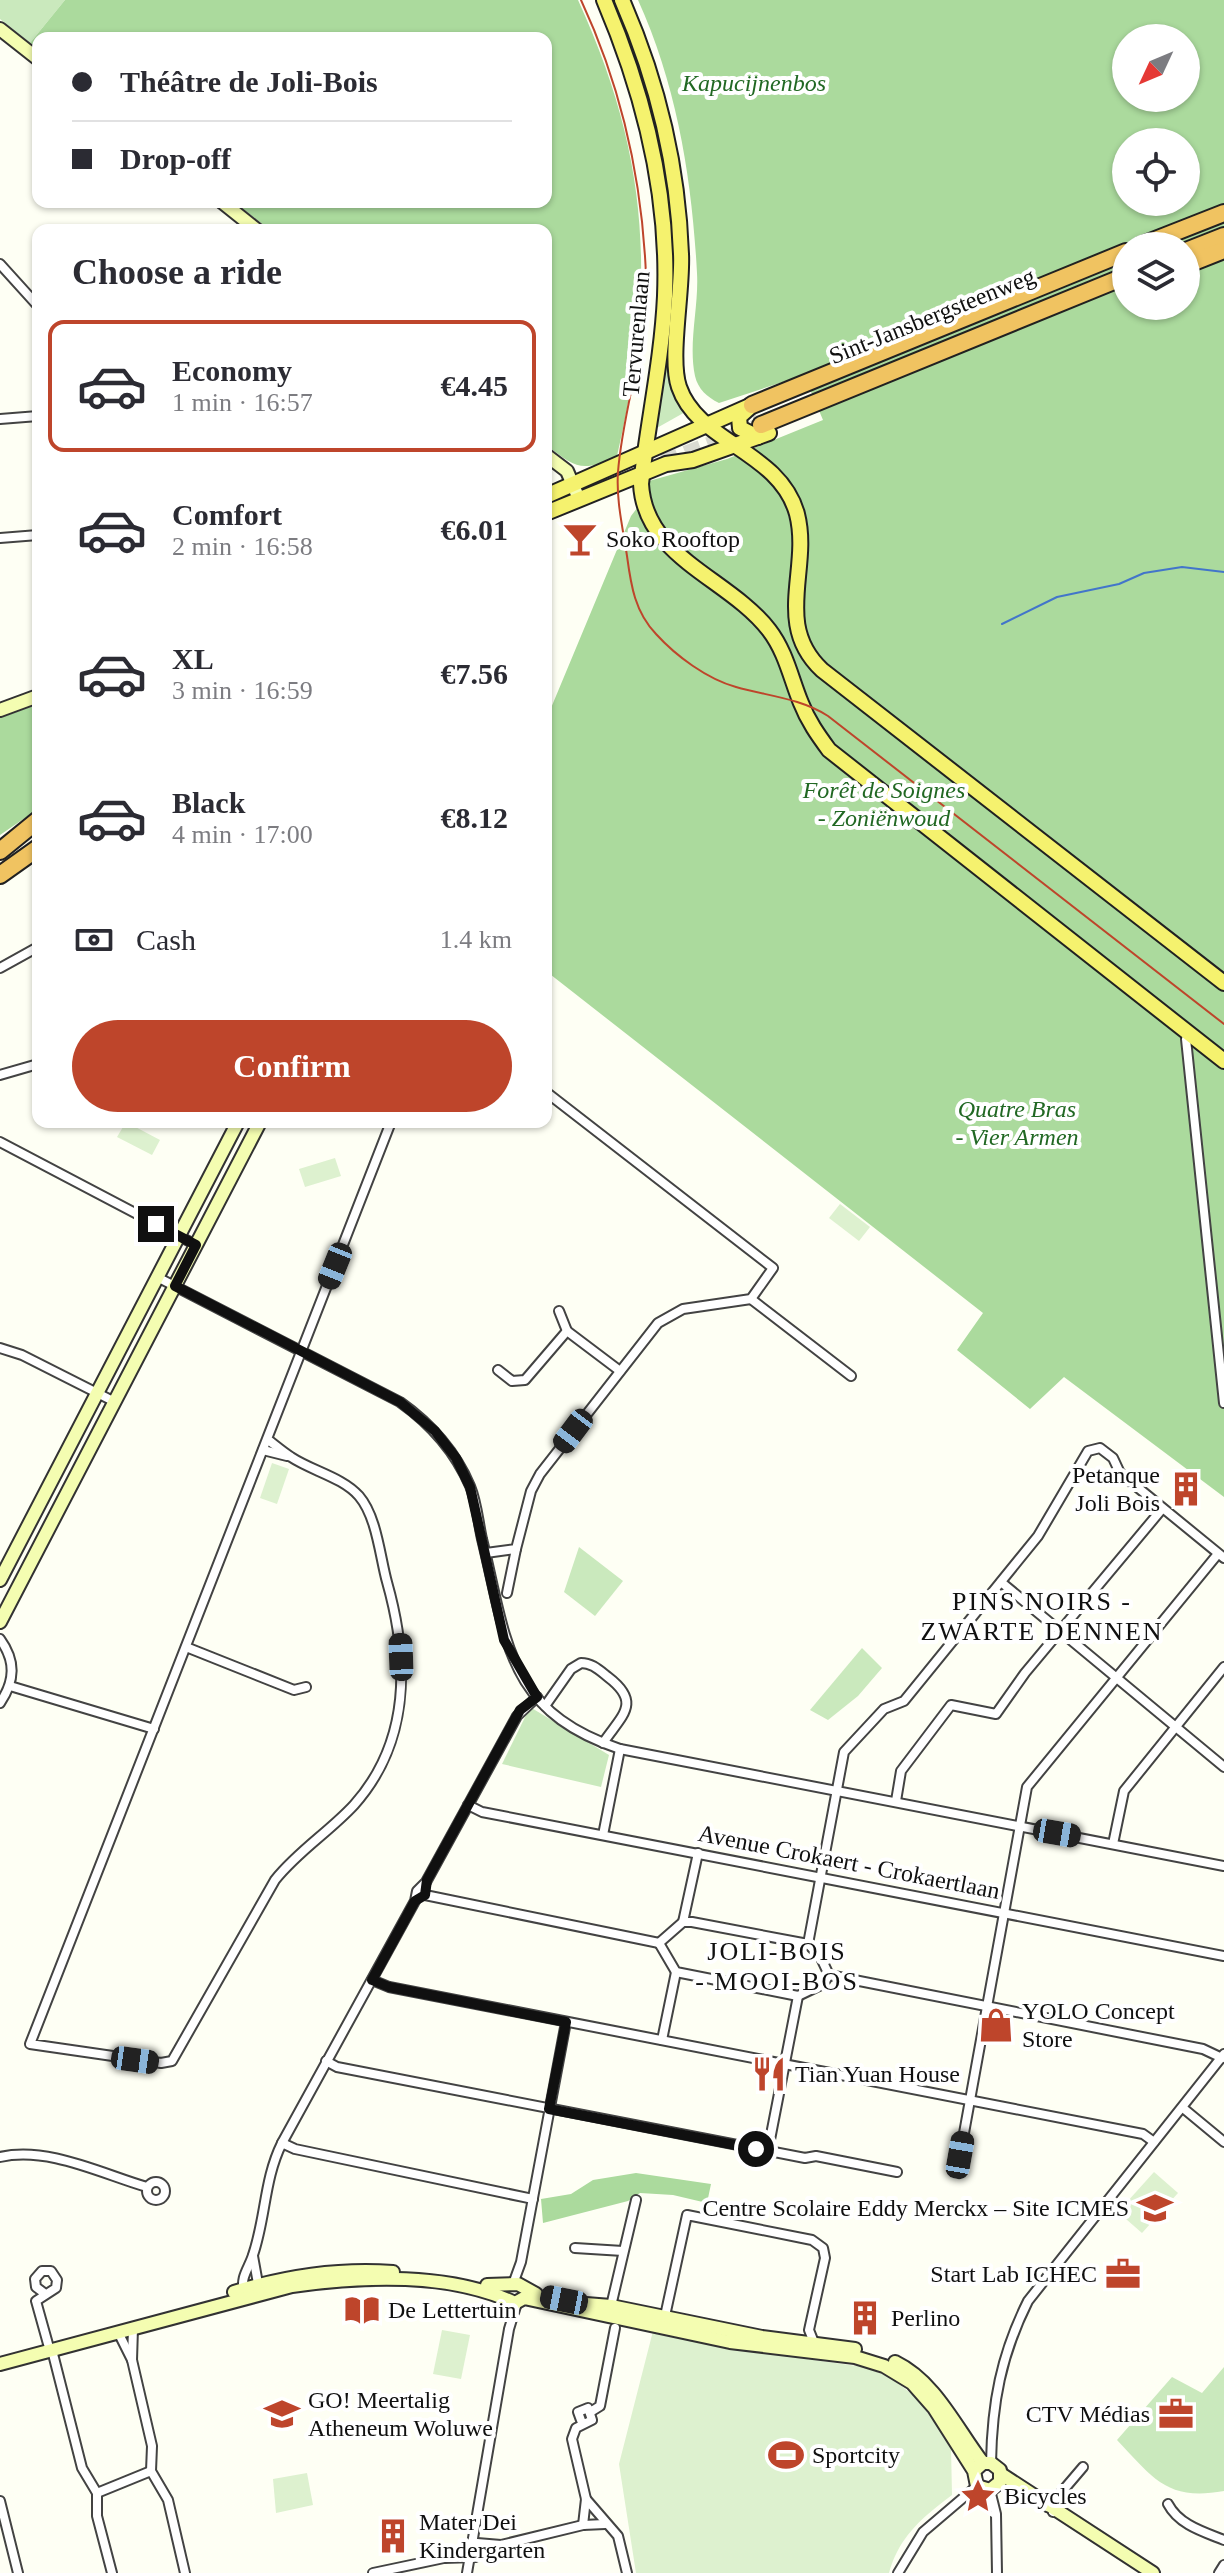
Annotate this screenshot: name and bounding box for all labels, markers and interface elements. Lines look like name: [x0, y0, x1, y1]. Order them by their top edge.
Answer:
north arrow: [1112, 24, 1200, 112]
map controls: [1112, 24, 1200, 320]
text: Théâtre de Joli-Bois: [120, 65, 378, 98]
park label: Kapucijnenbos: [681, 70, 826, 96]
button: locate: [1112, 128, 1200, 216]
text: Drop-off: [120, 142, 231, 175]
button: layers: [1112, 232, 1200, 320]
text: Choose a ride: [72, 252, 282, 292]
street label: Sint-Jansbergsteenweg: [825, 263, 1039, 369]
street label: Tervurenlaan: [618, 270, 654, 398]
icon: car: [76, 350, 148, 422]
text: Economy: [172, 354, 292, 387]
text: €4.45: [441, 369, 508, 402]
text: 1 min · 16:57: [172, 388, 313, 417]
icon: car: [76, 494, 148, 566]
text: Comfort: [172, 498, 282, 531]
text: €6.01: [441, 513, 508, 546]
bar icon: Soko Rooftop: [561, 520, 599, 558]
place label: Soko Rooftop: [606, 526, 740, 552]
text: 2 min · 16:58: [172, 532, 313, 561]
icon: car: [76, 638, 148, 710]
text: XL: [172, 642, 214, 675]
text: €7.56: [441, 657, 508, 690]
text: 3 min · 16:59: [172, 676, 313, 705]
park label: Forêt de Soignes - Zoniënwoud: [802, 777, 965, 831]
icon: car: [76, 782, 148, 854]
text: Black: [172, 786, 245, 819]
text: €8.12: [441, 801, 508, 834]
text: 4 min · 17:00: [172, 820, 313, 849]
icon: cash: [72, 918, 116, 962]
text: Cash: [136, 923, 196, 956]
text: 1.4 km: [440, 925, 512, 954]
button: Confirm: [72, 1020, 512, 1112]
park label: Quatre Bras - Vier Armen: [955, 1096, 1079, 1150]
route end: [138, 1206, 174, 1242]
car: [315, 1239, 355, 1293]
car: [549, 1405, 597, 1457]
place label: Petanque Joli Bois: [1072, 1462, 1160, 1516]
building icon: Petanque Joli Bois: [1167, 1470, 1205, 1508]
district label: PINS NOIRS - ZWARTE DENNEN: [920, 1587, 1164, 1646]
car: [388, 1633, 414, 1681]
car: [1031, 1817, 1083, 1849]
street label: Avenue Crokaert - Crokaertlaan: [696, 1820, 1002, 1904]
district label: JOLI-BOIS - MOOI-BOS: [695, 1937, 859, 1996]
place label: YOLO Concept Store: [1022, 1998, 1175, 2052]
shop icon: YOLO Concept Store: [977, 2006, 1015, 2044]
car: [110, 2045, 160, 2075]
restaurant icon: Tian Yuan House: [750, 2055, 788, 2093]
place label: Tian Yuan House: [795, 2061, 960, 2087]
car: [944, 2129, 976, 2181]
route start: [738, 2131, 774, 2167]
school or university icon: Centre Scolaire Eddy Merckx – Site ICMES: [1136, 2189, 1174, 2227]
place label: Centre Scolaire Eddy Merckx – Site ICMES: [702, 2195, 1129, 2221]
office icon: Start Lab ICHEC: [1104, 2255, 1142, 2293]
place label: Start Lab ICHEC: [930, 2261, 1097, 2287]
car: [538, 2284, 590, 2316]
library icon: De Lettertuin: [343, 2291, 381, 2329]
place label: De Lettertuin: [388, 2297, 517, 2323]
building icon: Perlino: [846, 2299, 884, 2337]
place label: Perlino: [891, 2305, 960, 2331]
place label: GO! Meertalig Atheneum Woluwe: [308, 2387, 493, 2441]
school or university icon: GO! Meertalig Atheneum Woluwe: [263, 2395, 301, 2433]
office icon: CTV Médias: [1157, 2395, 1195, 2433]
place label: CTV Médias: [1026, 2401, 1150, 2427]
sports icon: Sportcity: [767, 2436, 805, 2474]
place label: Sportcity: [812, 2442, 900, 2468]
place icon: Bicycles: [959, 2477, 997, 2515]
place label: Bicycles: [1004, 2483, 1087, 2509]
place label: Mater Dei Kindergarten: [419, 2509, 545, 2563]
building icon: Mater Dei Kindergarten: [374, 2517, 412, 2555]

